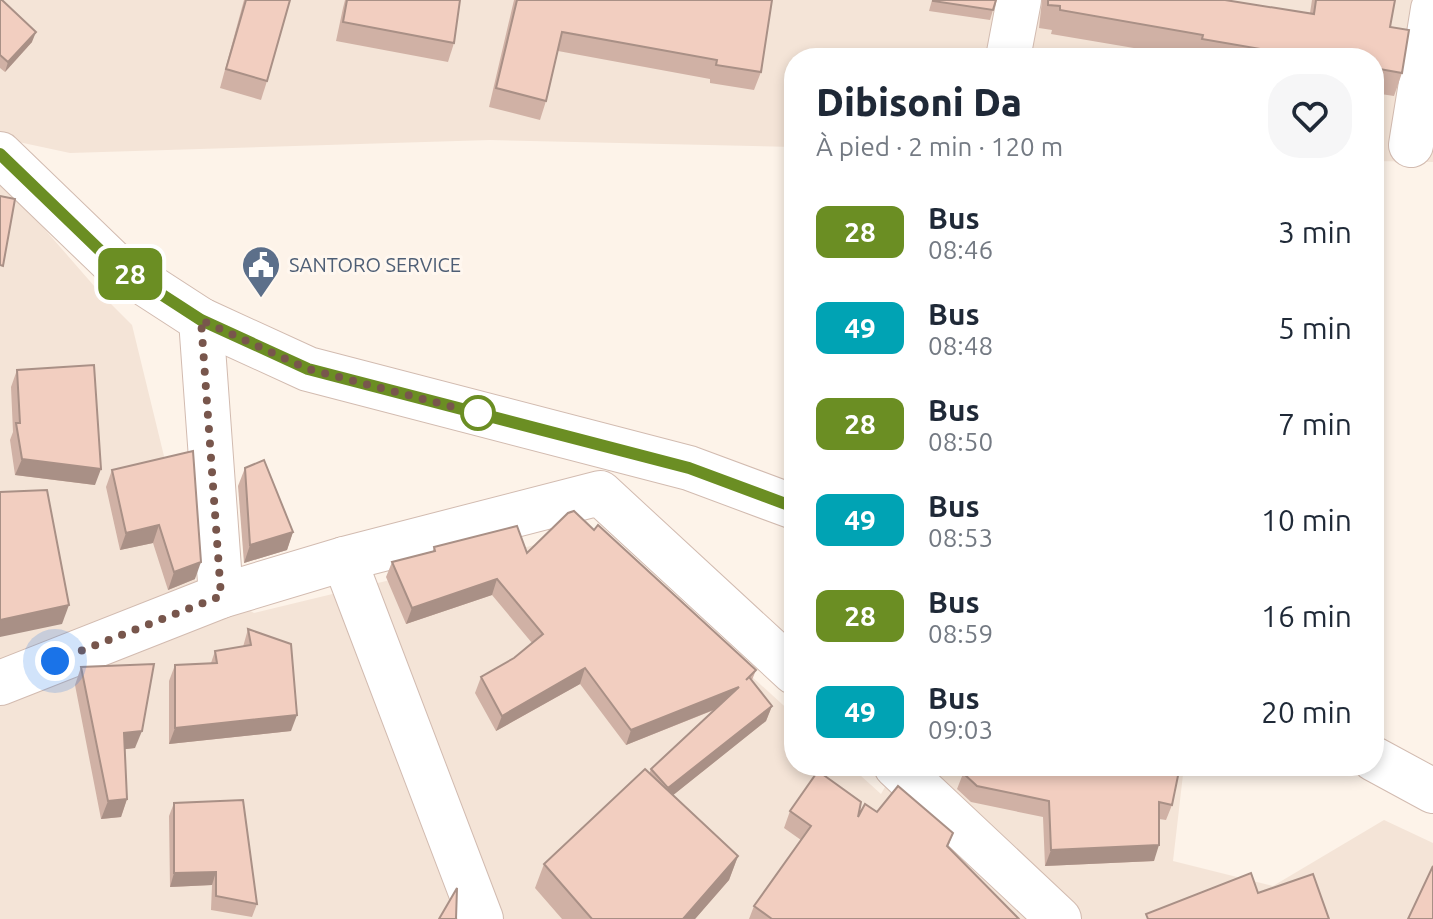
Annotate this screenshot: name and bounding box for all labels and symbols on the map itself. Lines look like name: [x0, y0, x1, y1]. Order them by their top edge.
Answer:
public building icon: SANTORO SERVICE: [240, 244, 282, 299]
line badge: 28: [94, 248, 166, 300]
place label: SANTORO SERVICE: [289, 253, 461, 276]
unlabelled marker: [461, 396, 495, 430]
your location: [35, 641, 75, 681]

